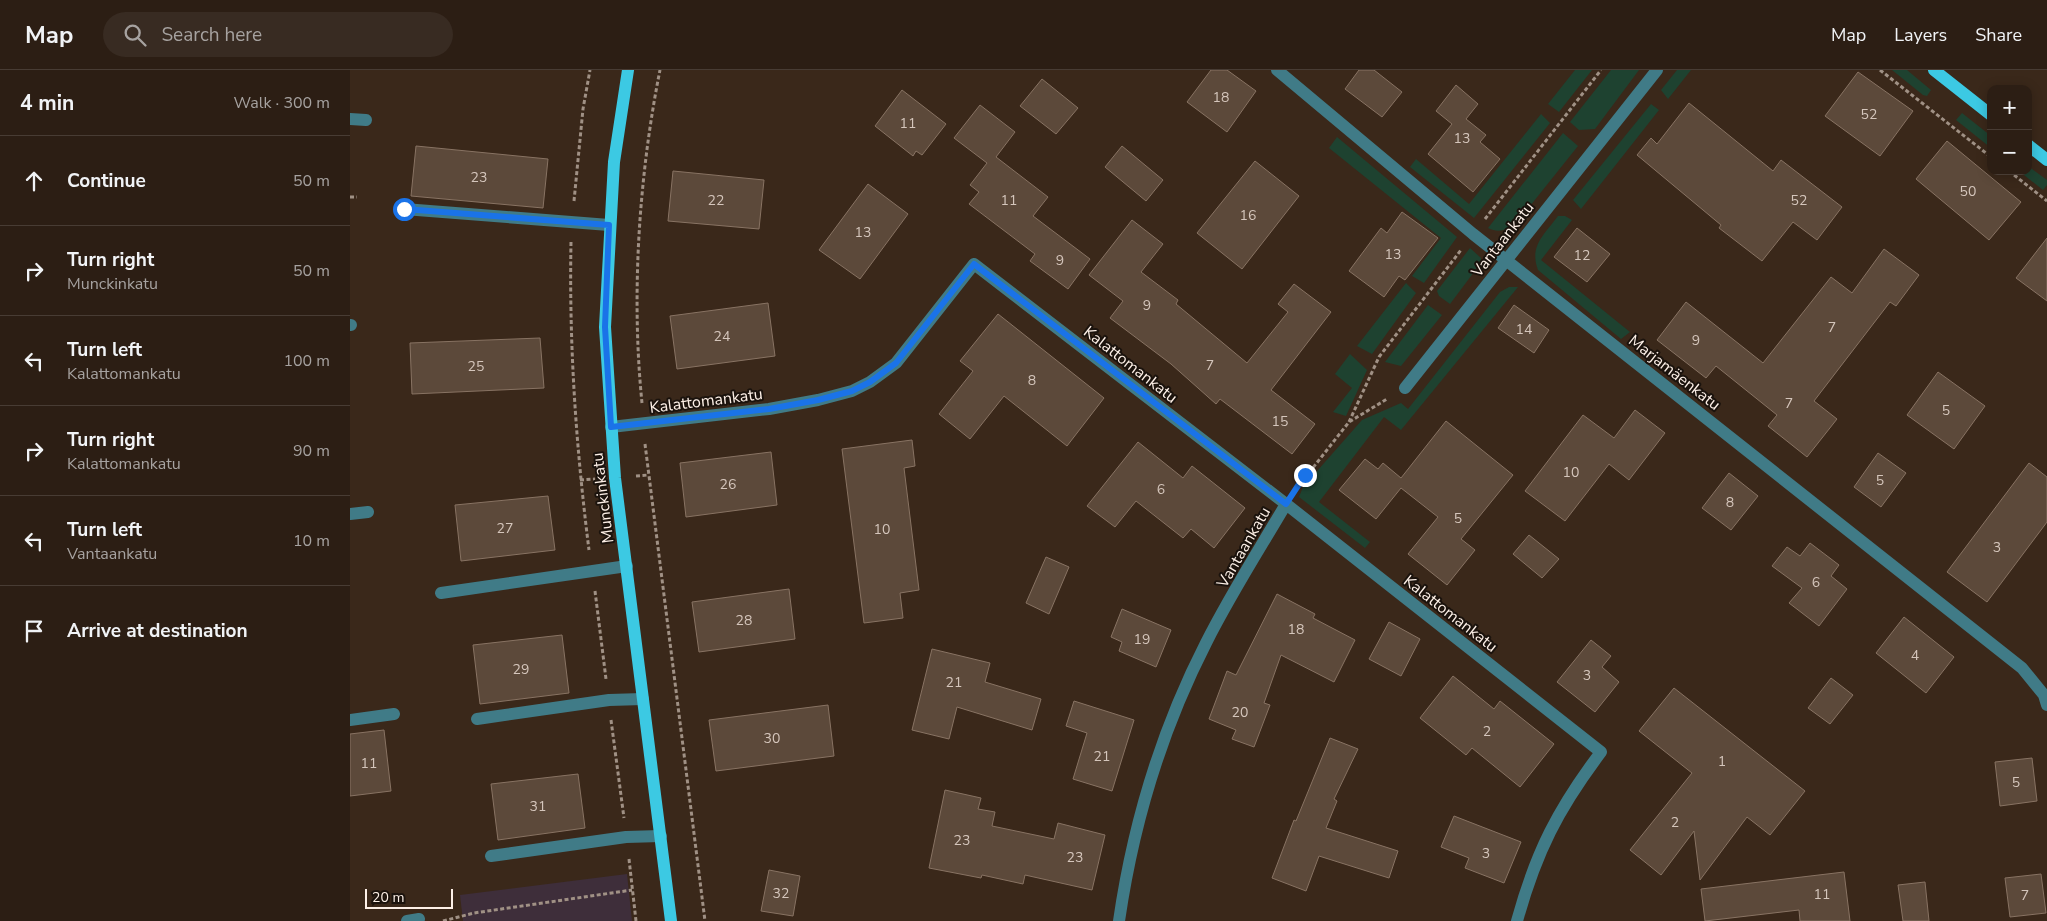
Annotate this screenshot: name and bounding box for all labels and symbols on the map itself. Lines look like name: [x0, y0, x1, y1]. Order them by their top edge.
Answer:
house number: 18: [1213, 88, 1229, 107]
house number: 52: [1861, 105, 1877, 124]
house number: 11: [900, 114, 916, 133]
house number: 13: [1454, 129, 1470, 148]
house number: 23: [471, 168, 487, 187]
house number: 50: [1960, 182, 1976, 201]
house number: 22: [708, 191, 724, 210]
house number: 11: [1001, 191, 1017, 210]
house number: 52: [1791, 191, 1807, 210]
street label: Vantaankatu: [1466, 197, 1539, 283]
route start: [393, 198, 416, 221]
house number: 16: [1240, 206, 1256, 225]
house number: 13: [855, 223, 871, 242]
house number: 13: [1385, 245, 1401, 264]
house number: 12: [1574, 246, 1590, 265]
house number: 9: [1056, 251, 1064, 270]
house number: 9: [1143, 296, 1151, 315]
house number: 7: [1828, 318, 1836, 337]
house number: 14: [1516, 320, 1532, 339]
street label: Kalattomankatu: [1079, 321, 1182, 408]
house number: 24: [714, 327, 730, 346]
street label: Marjamäenkatu: [1624, 330, 1725, 416]
house number: 9: [1692, 331, 1700, 350]
house number: 7: [1206, 356, 1214, 375]
house number: 25: [468, 357, 484, 376]
house number: 8: [1028, 371, 1036, 390]
street label: Kalattomankatu: [648, 383, 764, 419]
house number: 7: [1785, 394, 1793, 413]
house number: 5: [1942, 401, 1950, 420]
house number: 15: [1272, 412, 1288, 431]
street label: Munckinkatu: [587, 451, 619, 544]
house number: 10: [1563, 463, 1579, 482]
route end: [1294, 464, 1317, 487]
house number: 5: [1876, 471, 1884, 490]
house number: 26: [720, 475, 736, 494]
house number: 6: [1157, 480, 1165, 499]
house number: 8: [1726, 493, 1734, 512]
street label: Vantaankatu: [1211, 503, 1276, 593]
house number: 5: [1454, 509, 1462, 528]
house number: 27: [497, 519, 513, 538]
house number: 10: [874, 520, 890, 539]
house number: 3: [1993, 538, 2001, 557]
street label: Kalattomankatu: [1399, 570, 1502, 657]
house number: 6: [1812, 573, 1820, 592]
house number: 28: [736, 611, 752, 630]
house number: 18: [1288, 620, 1304, 639]
house number: 19: [1134, 630, 1150, 649]
house number: 4: [1911, 646, 1919, 665]
house number: 29: [513, 660, 529, 679]
house number: 3: [1583, 666, 1591, 685]
house number: 21: [946, 673, 962, 692]
house number: 20: [1232, 703, 1248, 722]
house number: 2: [1483, 722, 1491, 741]
house number: 30: [764, 729, 780, 748]
house number: 21: [1094, 747, 1110, 766]
house number: 1: [1718, 752, 1726, 771]
house number: 11: [361, 754, 377, 773]
house number: 5: [2012, 773, 2020, 792]
house number: 31: [530, 797, 546, 816]
house number: 2: [1671, 813, 1679, 832]
house number: 23: [954, 831, 970, 850]
house number: 3: [1482, 844, 1490, 863]
house number: 23: [1067, 848, 1083, 867]
house number: 32: [773, 884, 789, 903]
house number: 11: [1814, 885, 1830, 904]
scale bar: [365, 886, 452, 909]
house number: 7: [2021, 886, 2029, 905]

